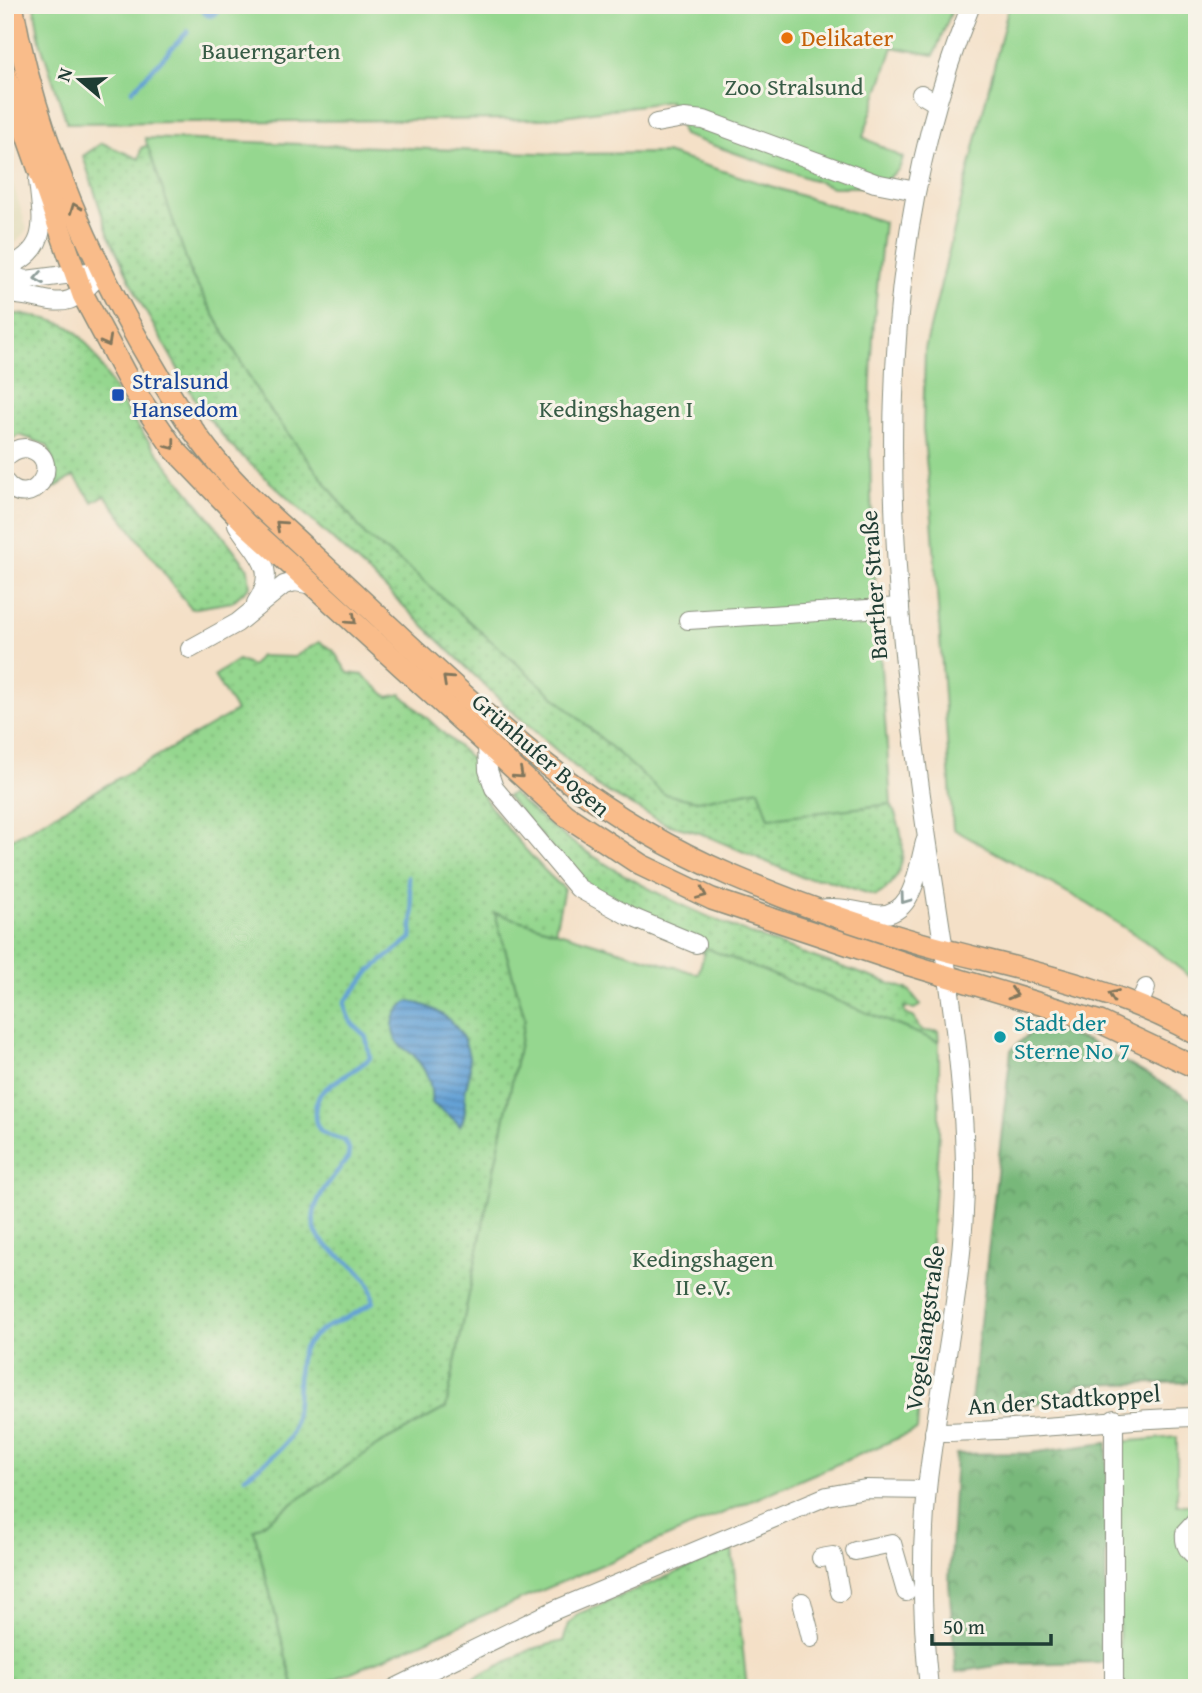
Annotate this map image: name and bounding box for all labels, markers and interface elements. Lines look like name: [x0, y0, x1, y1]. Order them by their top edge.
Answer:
place label: Delikater: [801, 20, 894, 55]
marker: Delikater: [779, 30, 795, 46]
park label: Bauerngarten: [202, 33, 341, 68]
north arrow: [46, 46, 116, 116]
text: N: [49, 64, 79, 85]
park label: Zoo Stralsund: [724, 69, 864, 104]
one-way arrow: [69, 203, 83, 215]
one-way arrow: [33, 270, 45, 285]
one-way arrow: [99, 335, 112, 348]
place label: Stralsund Hansedom: [132, 363, 239, 426]
marker: Stralsund Hansedom: [110, 387, 126, 403]
park label: Kedingshagen I: [539, 391, 693, 426]
one-way arrow: [163, 437, 176, 450]
street label: Barther Straße: [851, 509, 896, 661]
one-way arrow: [276, 521, 289, 533]
one-way arrow: [344, 612, 357, 624]
one-way arrow: [442, 675, 455, 688]
street label: Grünhufer Bogen: [464, 684, 619, 825]
one-way arrow: [511, 766, 524, 778]
one-way arrow: [695, 886, 707, 900]
one-way arrow: [901, 892, 913, 904]
one-way arrow: [1007, 985, 1019, 1000]
one-way arrow: [1108, 989, 1120, 1003]
place label: Stadt der Sterne No 7: [1014, 1005, 1130, 1068]
marker: Stadt der Sterne No 7: [992, 1029, 1008, 1045]
park label: Kedingshagen II e.V.: [632, 1241, 774, 1304]
street label: Vogelsangstraße: [896, 1243, 953, 1413]
street label: An der Stadtkoppel: [966, 1375, 1162, 1424]
scale bar: [932, 1602, 1052, 1646]
text: 50 m: [943, 1611, 985, 1642]

